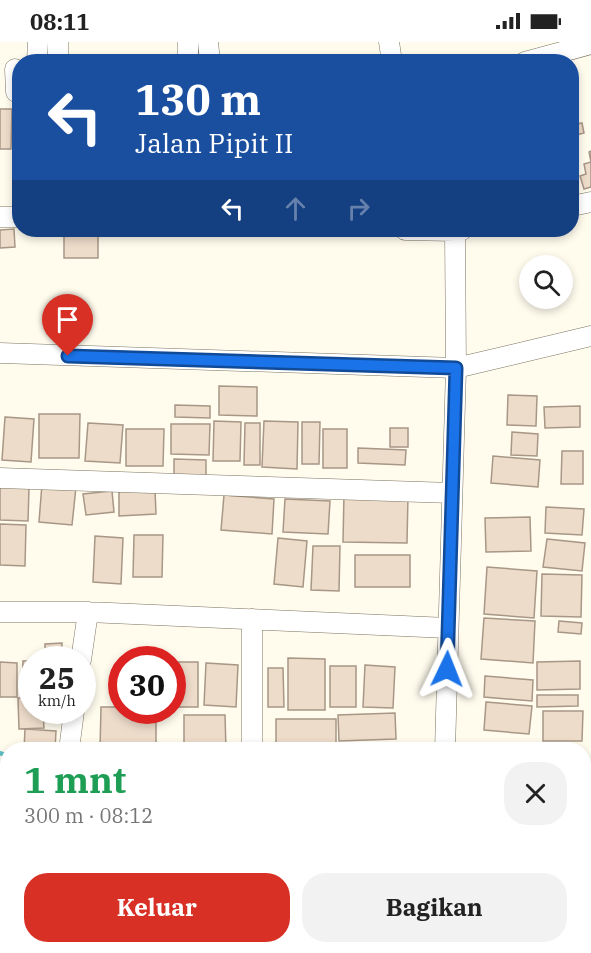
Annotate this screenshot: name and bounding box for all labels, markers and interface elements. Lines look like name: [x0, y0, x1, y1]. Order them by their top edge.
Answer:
text: 08:11: [30, 7, 89, 36]
text: 130 m: [135, 72, 261, 127]
icon: left: [36, 78, 114, 156]
text: Jalan Pipit II: [135, 125, 293, 160]
icon: left: [216, 192, 249, 225]
icon: ahead: [279, 192, 312, 225]
icon: right: [342, 192, 375, 225]
map controls: [519, 255, 573, 309]
button: search: [519, 255, 573, 309]
pin: [42, 294, 93, 356]
icon: arrive: [51, 303, 84, 336]
position arrow: [415, 637, 479, 701]
speed limit sign: 30: [108, 646, 186, 724]
text: 25: [39, 658, 75, 697]
text: km/h: [38, 691, 76, 710]
text: 1 mnt: [24, 756, 126, 803]
button: close: [504, 762, 567, 825]
text: 300 m · 08:12: [24, 802, 153, 829]
button: Keluar: [24, 873, 290, 942]
button: Bagikan: [302, 873, 567, 942]

